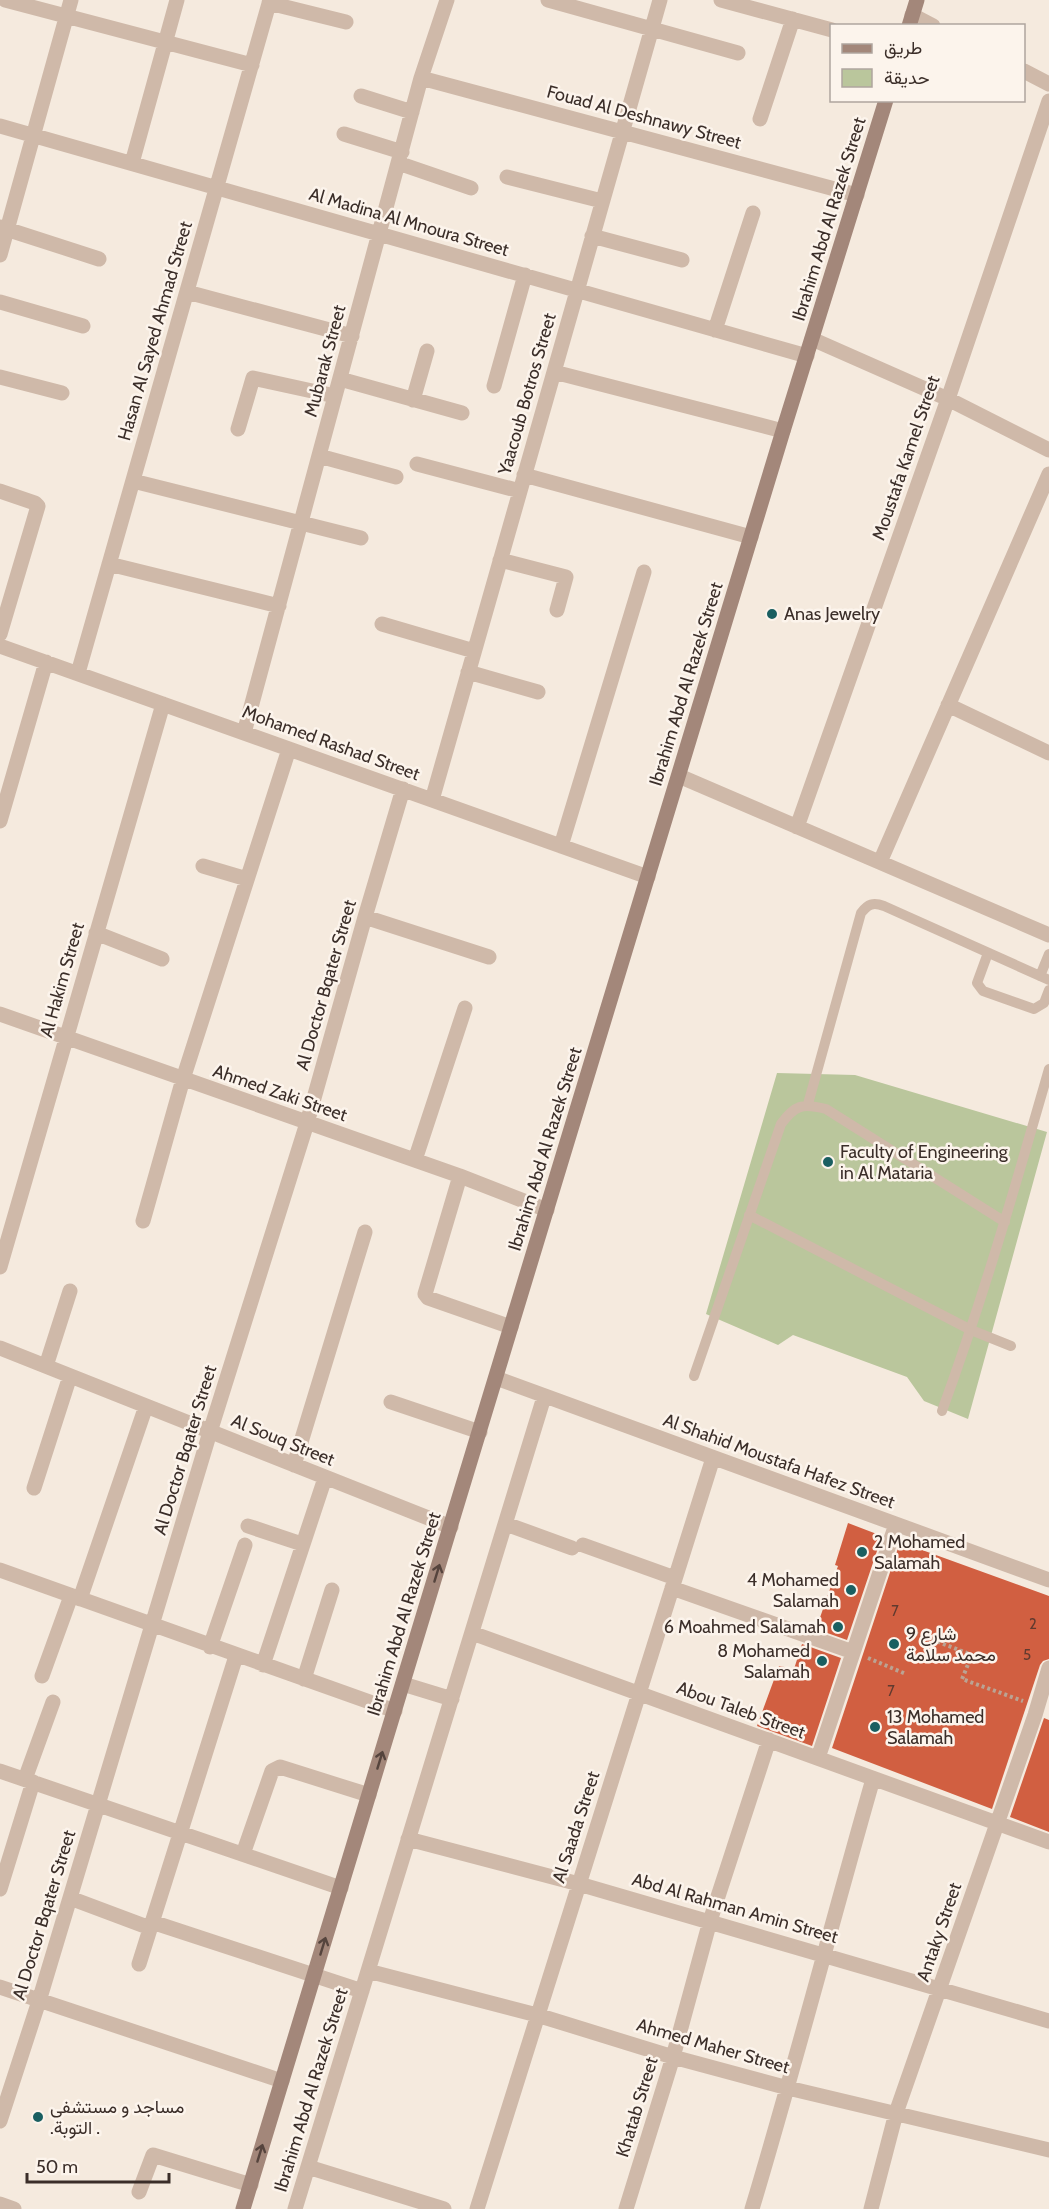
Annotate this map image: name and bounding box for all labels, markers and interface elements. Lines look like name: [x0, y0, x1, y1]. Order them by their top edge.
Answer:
legend: [830, 24, 1025, 102]
text: طريق: [884, 37, 922, 59]
text: حديقة: [884, 67, 930, 89]
street label: Fouad Al Deshnawy Street: [544, 80, 744, 154]
street label: Ibrahim Abd Al Razek Street: [788, 115, 870, 323]
street label: Al Madina Al Mnoura Street: [307, 183, 511, 261]
street label: Hasan Al Sayed Ahmad Street: [113, 219, 197, 443]
street label: Mubarak Street: [299, 303, 351, 419]
street label: Yaacoub Botros Street: [493, 311, 561, 478]
street label: Moustafa Kamel Street: [867, 373, 945, 543]
street label: Ibrahim Abd Al Razek Street: [645, 580, 727, 788]
place label: Anas Jewelry: [784, 603, 880, 625]
marker: Anas Jewelry: [765, 607, 779, 621]
street label: Mohamed Rashad Street: [239, 701, 423, 785]
street label: Al Doctor Bqater Street: [291, 897, 361, 1073]
street label: Al Hakim Street: [35, 920, 89, 1040]
street label: Ibrahim Abd Al Razek Street: [504, 1045, 586, 1253]
street label: Ahmed Zaki Street: [210, 1060, 350, 1126]
place label: Faculty of Engineering in Al Mataria: [840, 1141, 1009, 1184]
marker: Faculty of Engineering in Al Mataria: [821, 1155, 835, 1169]
street label: Al Doctor Bqater Street: [149, 1362, 221, 1538]
street label: Al Souq Street: [228, 1409, 338, 1471]
street label: Al Shahid Moustafa Hafez Street: [660, 1409, 898, 1513]
street label: Ibrahim Abd Al Razek Street: [363, 1510, 445, 1718]
place label: 2 Mohamed Salamah: [874, 1531, 965, 1574]
marker: 2 Mohamed Salamah: [855, 1545, 869, 1559]
one-way arrow: [432, 1564, 443, 1583]
place label: 4 Mohamed Salamah: [747, 1569, 839, 1612]
marker: 4 Mohamed Salamah: [844, 1583, 858, 1597]
house number: 7: [891, 1602, 899, 1620]
house number: 2: [1029, 1615, 1037, 1633]
place label: 6 Moahmed Salamah: [664, 1616, 826, 1638]
marker: 6 Moahmed Salamah: [831, 1620, 845, 1634]
place label: 9 شارع محمد سلامة: [906, 1623, 996, 1666]
marker: 9 شارع محمد سلامة: [887, 1637, 901, 1651]
place label: 8 Mohamed Salamah: [717, 1640, 810, 1683]
house number: 5: [1023, 1646, 1031, 1664]
marker: 8 Mohamed Salamah: [815, 1654, 829, 1668]
street label: Abou Taleb Street: [674, 1677, 808, 1743]
house number: 7: [887, 1682, 895, 1700]
place label: 13 Mohamed Salamah: [887, 1706, 984, 1749]
marker: 13 Mohamed Salamah: [868, 1720, 882, 1734]
one-way arrow: [375, 1751, 386, 1770]
street label: Al Saada Street: [548, 1768, 604, 1886]
street label: Al Doctor Bqater Street: [8, 1827, 80, 2003]
street label: Abd Al Rahman Amin Street: [630, 1868, 840, 1948]
street label: Antaky Street: [912, 1880, 966, 1984]
one-way arrow: [318, 1937, 329, 1956]
street label: Ibrahim Abd Al Razek Street: [270, 1986, 352, 2194]
street label: Ahmed Maher Street: [634, 2014, 792, 2078]
street label: Khatab Street: [611, 2054, 663, 2160]
place label: مساجد و مستشفى .التوبة .: [50, 2096, 184, 2139]
marker: مساجد و مستشفى .التوبة .: [31, 2110, 45, 2124]
one-way arrow: [255, 2144, 266, 2163]
scale bar: [27, 2146, 170, 2184]
text: 50 m: [36, 2156, 78, 2178]

